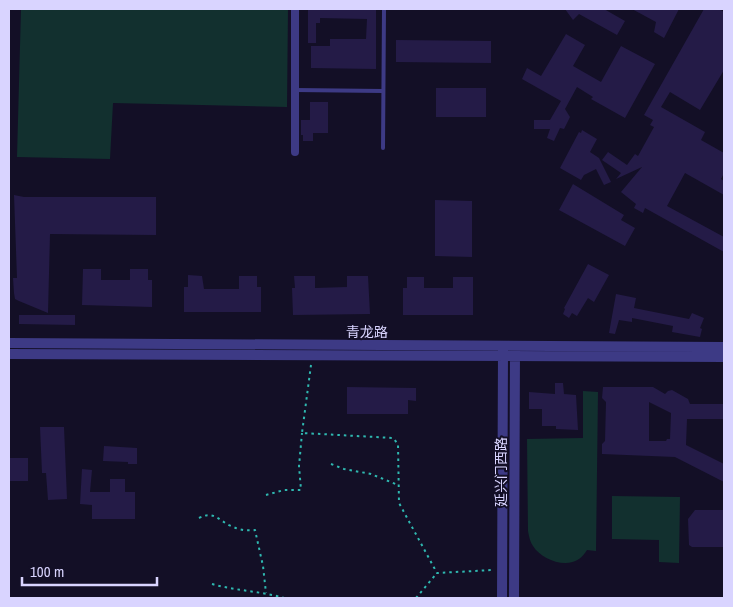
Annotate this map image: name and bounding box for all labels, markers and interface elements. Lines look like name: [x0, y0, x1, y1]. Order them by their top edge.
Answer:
street label: 青龙路: [346, 323, 388, 341]
street label: 延兴门西路: [492, 437, 510, 507]
scale bar: [22, 554, 158, 586]
text: 100 m: [30, 561, 64, 582]

